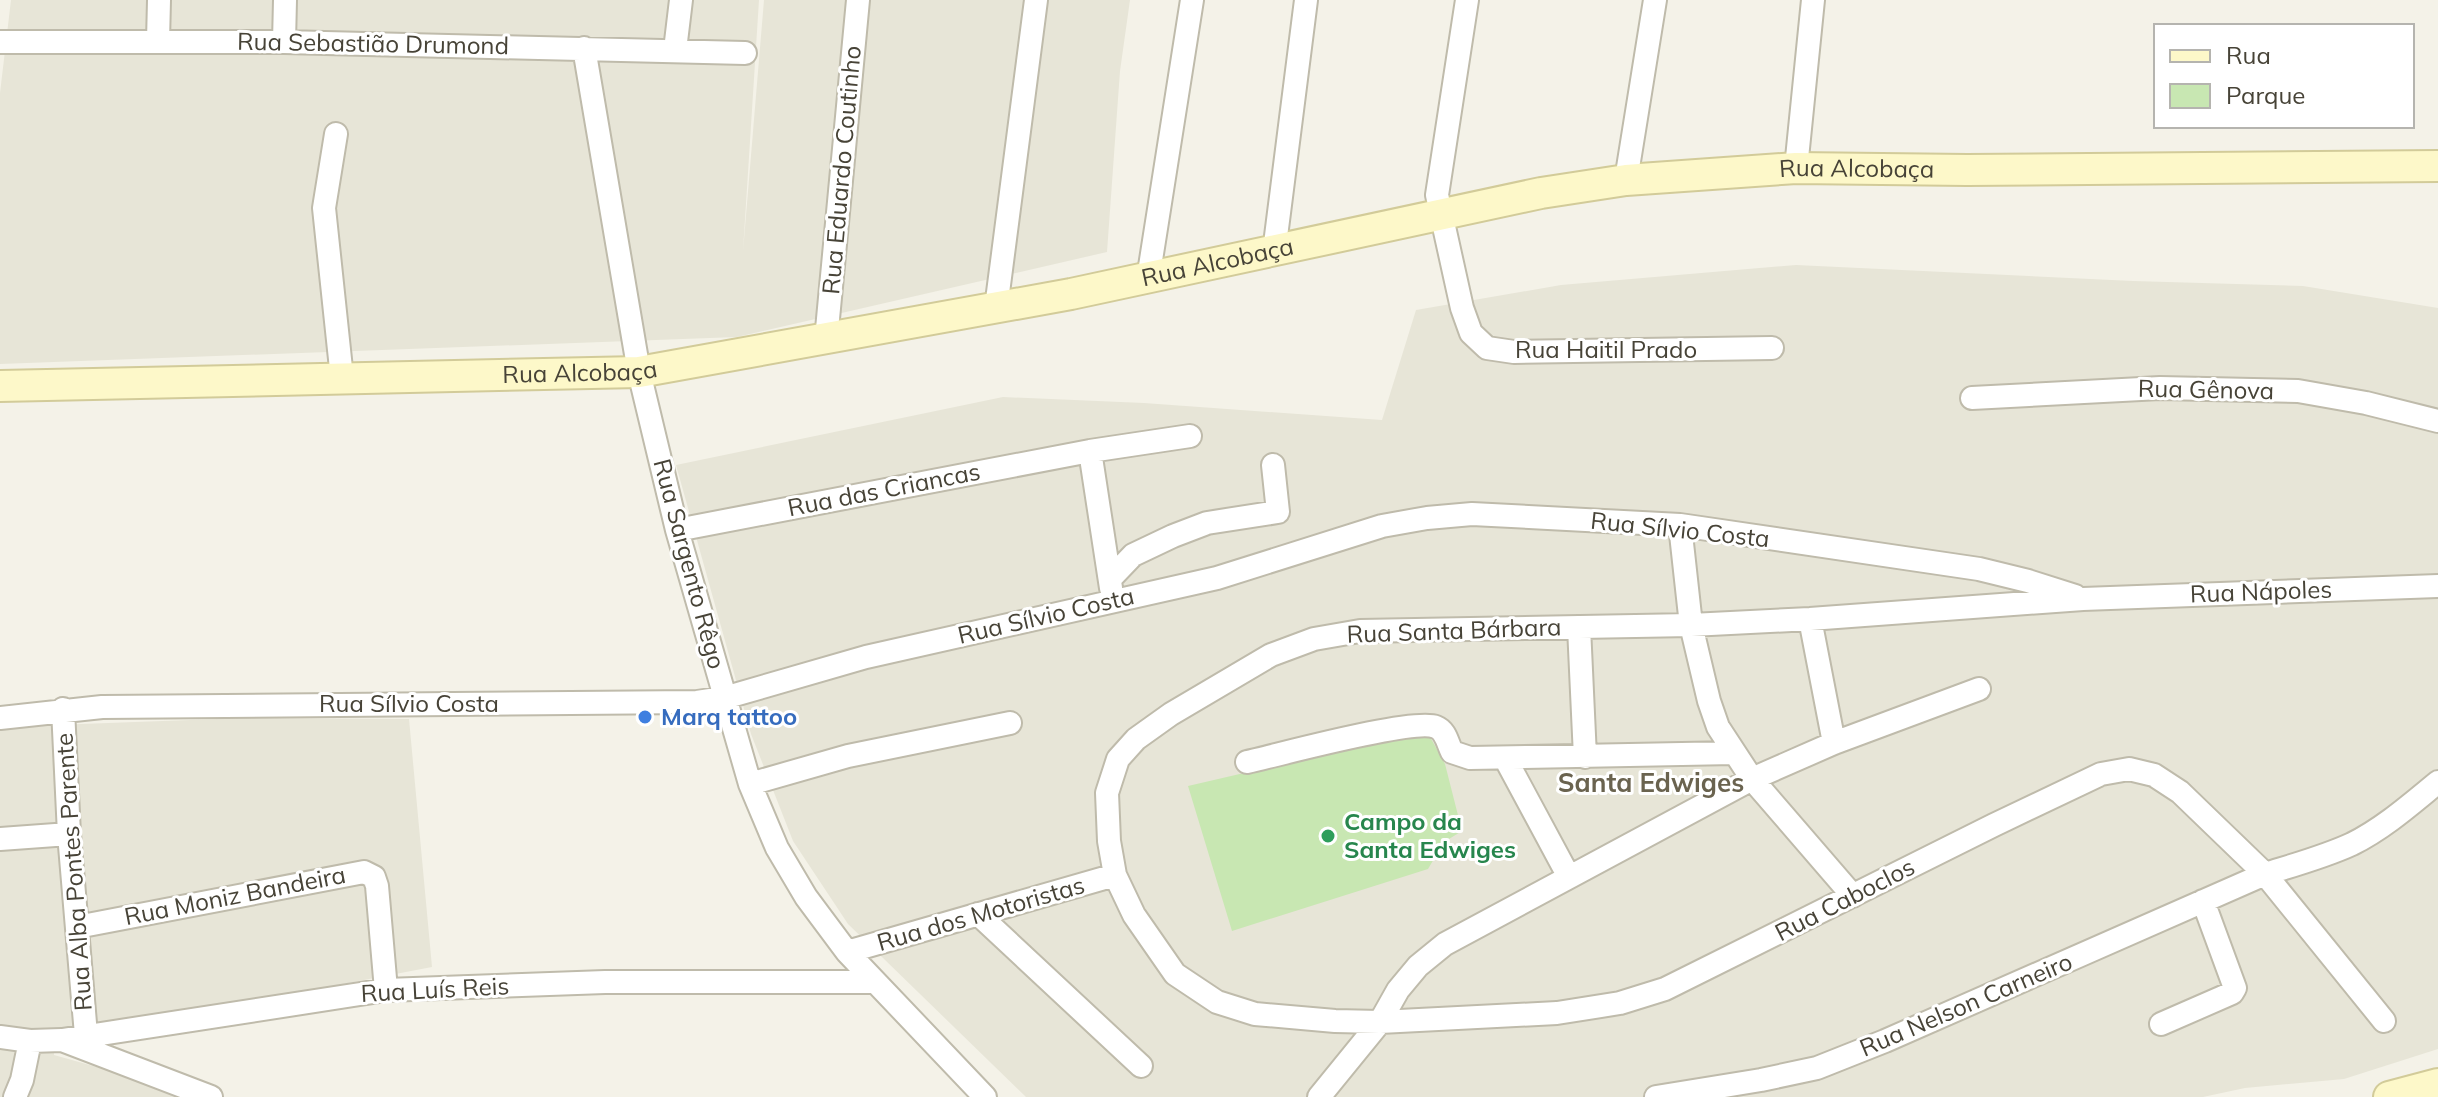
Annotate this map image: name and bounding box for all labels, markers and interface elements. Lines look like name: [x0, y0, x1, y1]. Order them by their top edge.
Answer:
legend: [2154, 24, 2414, 128]
street label: Rua Sebastião Drumond: [237, 26, 509, 60]
text: Rua: [2226, 40, 2271, 70]
street label: Rua Eduardo Coutinho: [815, 44, 867, 296]
text: Parque: [2226, 80, 2305, 110]
street label: Rua Alcobaça: [1778, 152, 1934, 184]
street label: Rua Alcobaça: [1138, 231, 1296, 292]
street label: Rua Haitil Prado: [1515, 334, 1697, 364]
street label: Rua Alcobaça: [502, 353, 659, 389]
street label: Rua Gênova: [2138, 373, 2274, 405]
street label: Rua Sargento Rêgo: [647, 455, 732, 672]
street label: Rua das Criancas: [785, 456, 983, 522]
street label: Rua Sílvio Costa: [1589, 505, 1771, 553]
street label: Rua Nápoles: [2189, 574, 2333, 608]
street label: Rua Sílvio Costa: [955, 580, 1137, 650]
street label: Rua Santa Bárbara: [1346, 611, 1562, 649]
street label: Rua Sílvio Costa: [319, 688, 499, 718]
place label: Marq tattoo: [661, 701, 797, 731]
marker: Marq tattoo: [636, 708, 654, 726]
street label: Rua Alba Pontes Parente: [48, 732, 98, 1012]
district label: Santa Edwiges: [1558, 766, 1744, 799]
place label: Campo da Santa Edwiges: [1344, 806, 1516, 864]
marker: Campo da Santa Edwiges: [1319, 827, 1337, 845]
street label: Rua Caboclos: [1770, 851, 1919, 947]
street label: Rua Moniz Bandeira: [122, 859, 348, 931]
street label: Rua dos Motoristas: [874, 869, 1088, 957]
street label: Rua Nelson Carneiro: [1855, 946, 2076, 1062]
street label: Rua Luís Reis: [360, 970, 510, 1008]

